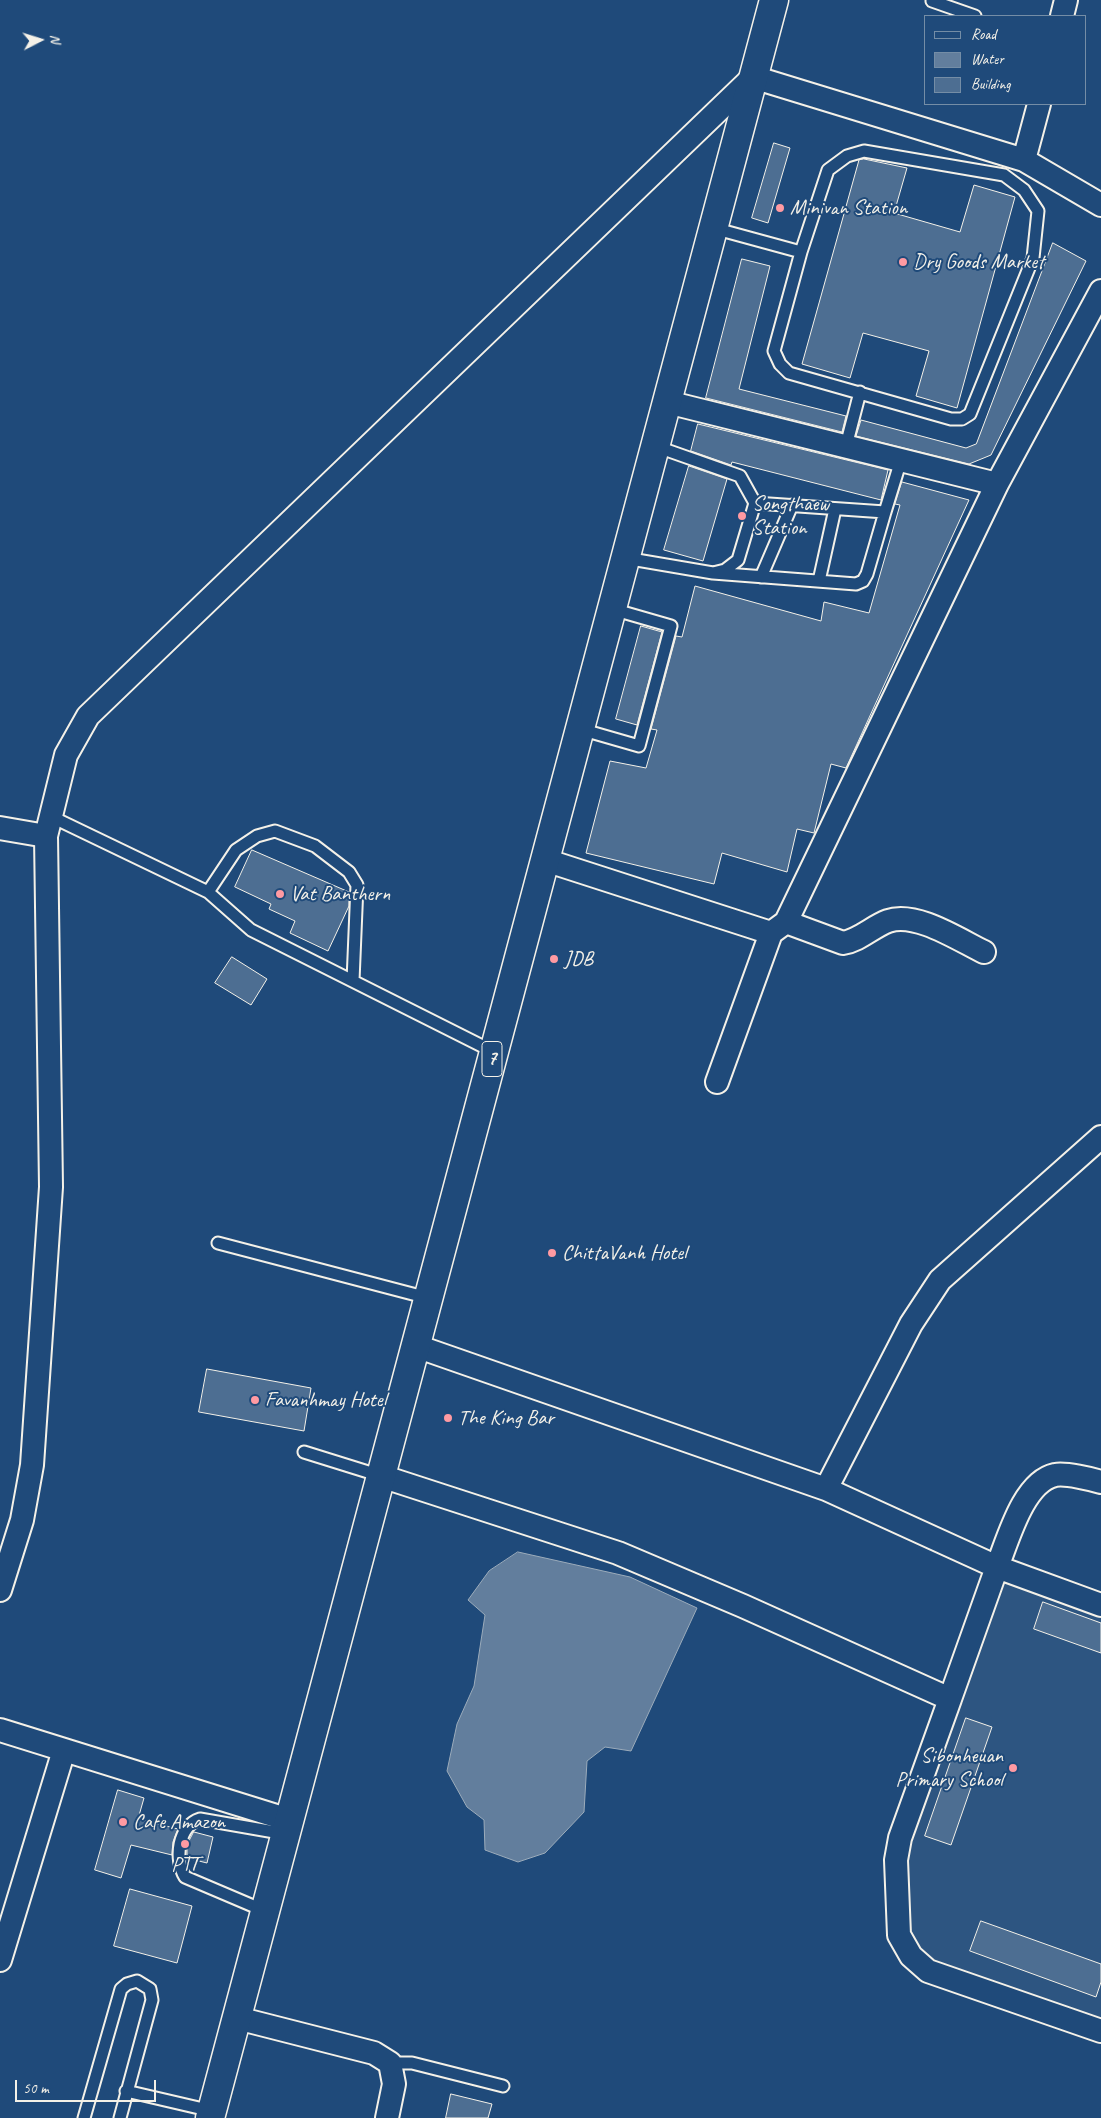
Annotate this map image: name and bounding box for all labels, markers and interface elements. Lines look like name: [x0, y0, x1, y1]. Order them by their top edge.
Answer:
north arrow: [15, 15, 65, 65]
legend: [924, 15, 1086, 105]
text: Road: [971, 25, 996, 44]
text: N: [47, 34, 64, 44]
text: Water: [971, 50, 1004, 69]
text: Building: [971, 75, 1010, 94]
place label: Minivan Station: [790, 195, 907, 221]
marker: Minivan Station: [774, 202, 786, 214]
place label: Dry Goods Market: [913, 249, 1044, 275]
marker: Dry Goods Market: [897, 256, 909, 268]
place label: Songthaew Station: [752, 491, 829, 541]
marker: Songthaew Station: [736, 510, 748, 522]
place label: Vat Banthern: [290, 881, 390, 907]
marker: Vat Banthern: [274, 888, 286, 900]
place label: JDB: [564, 946, 593, 972]
marker: JDB: [548, 953, 560, 965]
road number: 7: [482, 1042, 502, 1076]
place label: ChittaVanh Hotel: [562, 1240, 687, 1266]
marker: ChittaVanh Hotel: [546, 1247, 558, 1259]
place label: Favanhmay Hotel: [265, 1387, 386, 1413]
marker: Favanhmay Hotel: [249, 1394, 261, 1406]
place label: The King Bar: [458, 1405, 554, 1431]
marker: The King Bar: [442, 1412, 454, 1424]
place label: Sibonheuan Primary School: [895, 1743, 1003, 1793]
marker: Sibonheuan Primary School: [1007, 1762, 1019, 1774]
place label: Cafe Amazon: [133, 1809, 225, 1835]
marker: Cafe Amazon: [117, 1816, 129, 1828]
marker: PTT: [179, 1838, 191, 1850]
place label: PTT: [171, 1852, 199, 1878]
scale bar: [18, 2070, 159, 2102]
text: 50 m: [23, 2079, 49, 2098]

